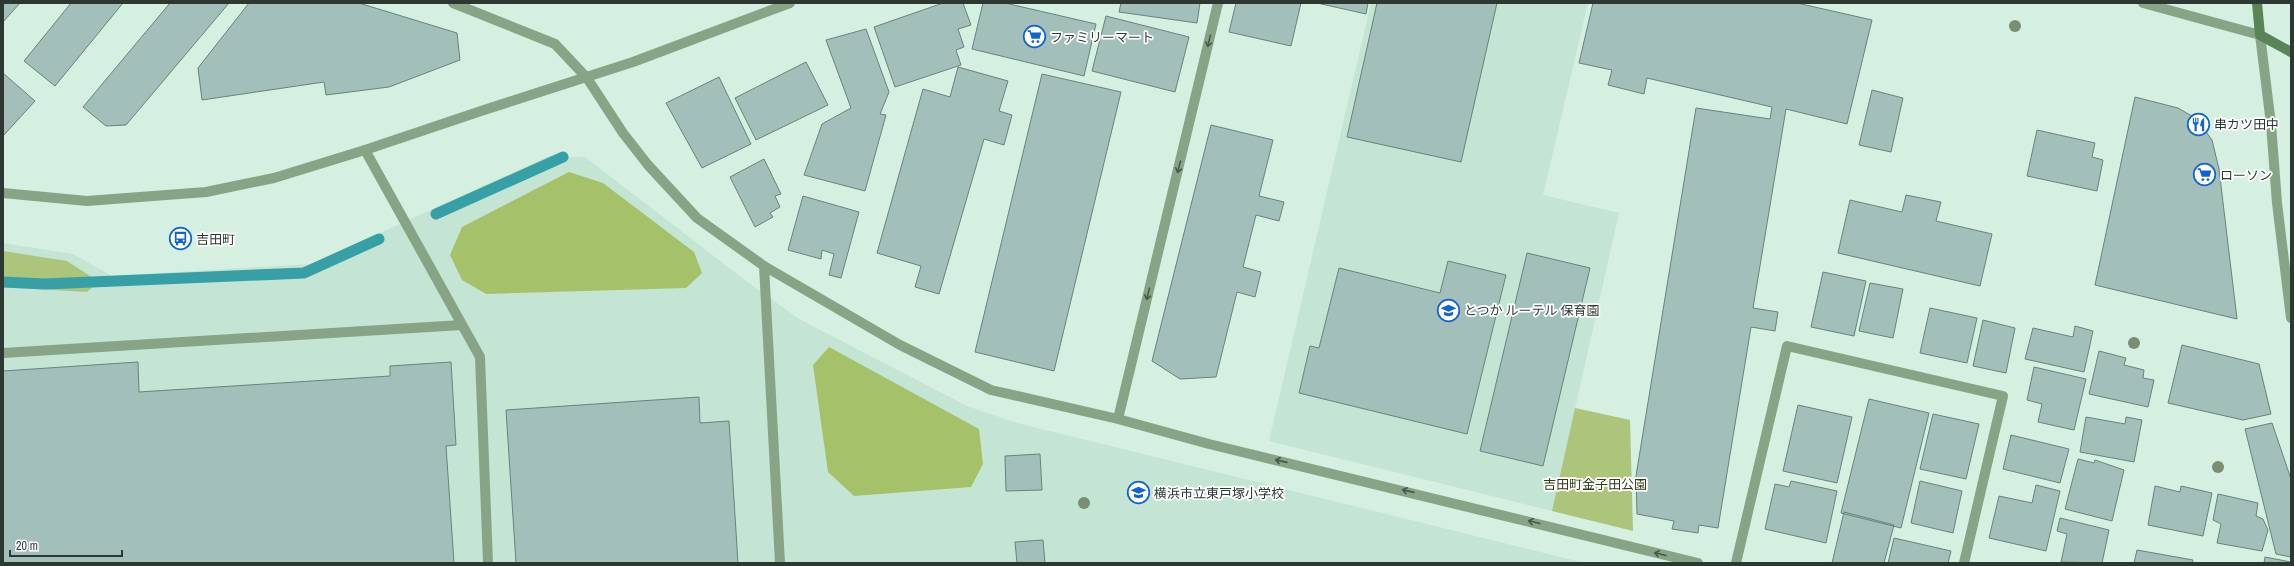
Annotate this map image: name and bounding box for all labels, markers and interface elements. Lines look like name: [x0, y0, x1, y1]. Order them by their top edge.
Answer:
supermarket icon: ファミリーマート: [1021, 24, 1047, 50]
place label: ファミリーマート: [1050, 29, 1154, 46]
one-way arrow: [1205, 34, 1212, 47]
restaurant icon: 串カツ田中: [2186, 111, 2212, 137]
place label: 串カツ田中: [2214, 116, 2279, 133]
one-way arrow: [1174, 160, 1182, 173]
supermarket icon: ローソン: [2191, 162, 2217, 188]
place label: ローソン: [2220, 167, 2272, 184]
bus stop icon: 吉田町: [167, 226, 193, 252]
place label: 吉田町: [196, 231, 235, 248]
one-way arrow: [1144, 287, 1151, 300]
school or university icon: とつか ルーテル 保育園: [1435, 297, 1461, 323]
place label: とつか ルーテル 保育園: [1464, 302, 1599, 319]
one-way arrow: [1275, 457, 1288, 465]
park label: 吉田町金子田公園: [1543, 476, 1647, 493]
school or university icon: 横浜市立東戸塚小学校: [1125, 480, 1151, 506]
place label: 横浜市立東戸塚小学校: [1154, 485, 1284, 502]
one-way arrow: [1402, 487, 1415, 494]
one-way arrow: [1528, 518, 1541, 526]
scale bar: [10, 532, 122, 558]
text: 20 m: [16, 538, 38, 554]
one-way arrow: [1654, 549, 1667, 557]

